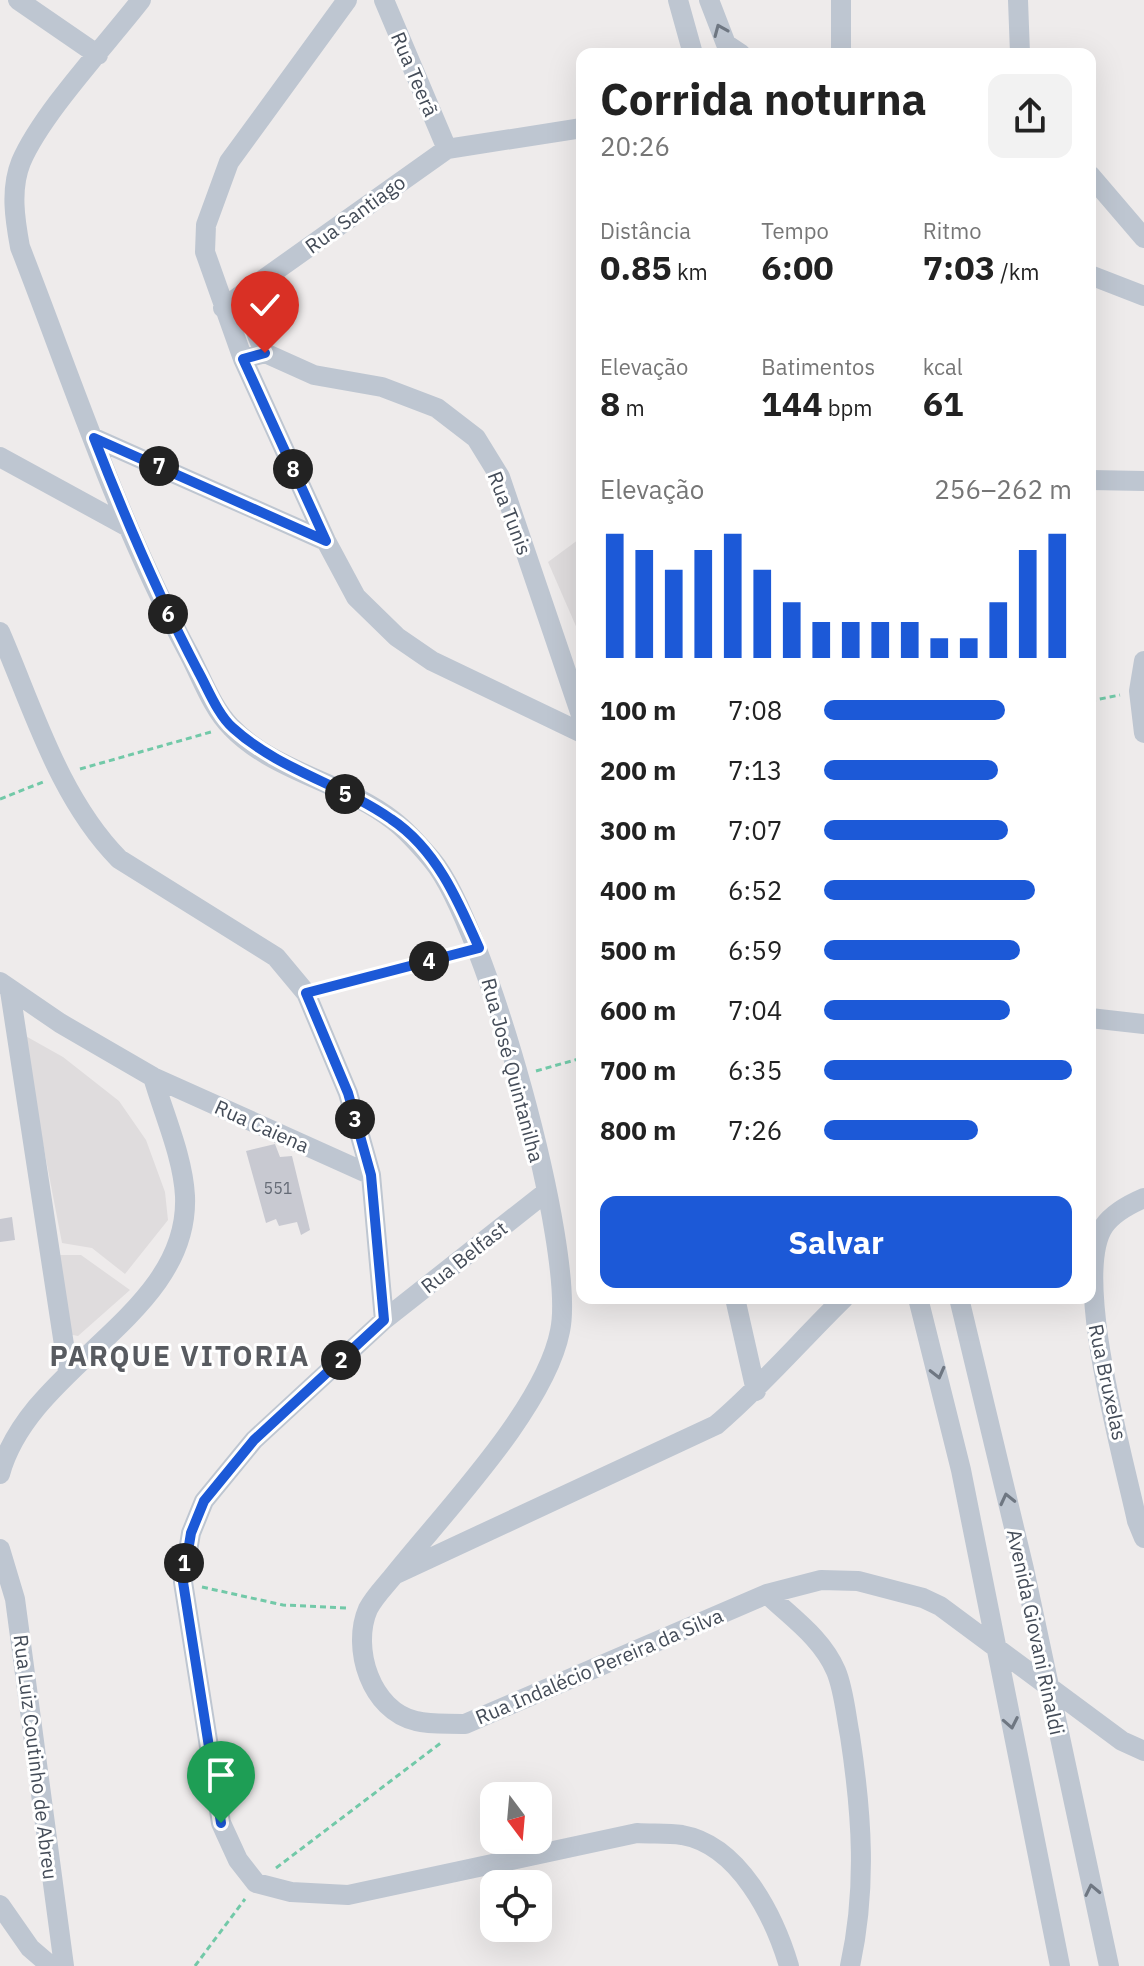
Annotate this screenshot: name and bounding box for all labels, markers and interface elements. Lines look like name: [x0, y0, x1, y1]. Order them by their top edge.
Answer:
one-way arrow: [714, 24, 730, 38]
street label: Rua Teerã: [385, 27, 445, 121]
text: Corrida noturna: [600, 70, 927, 127]
button: share: [988, 74, 1072, 158]
text: 20:26: [600, 129, 670, 163]
street label: Rua Santiago: [300, 169, 410, 259]
text: Distância: [600, 216, 691, 245]
text: Tempo: [761, 216, 829, 245]
text: Ritmo: [923, 216, 982, 245]
text: 0.85: [600, 245, 672, 289]
text: 6:00: [761, 245, 834, 289]
text: 7:03: [923, 245, 995, 289]
text: km: [672, 257, 708, 286]
text: /km: [995, 257, 1040, 286]
pin: [231, 271, 299, 353]
icon: check: [243, 283, 287, 327]
text: Elevação: [600, 352, 688, 381]
text: Batimentos: [761, 352, 875, 381]
text: kcal: [923, 352, 963, 381]
text: 8: [600, 381, 620, 425]
text: 144: [761, 381, 823, 425]
text: 61: [923, 381, 963, 425]
text: m: [620, 393, 645, 422]
text: bpm: [823, 393, 872, 422]
pin: 7: [139, 446, 179, 486]
pin: 8: [273, 449, 313, 489]
text: 7: [152, 451, 166, 480]
text: 8: [286, 454, 300, 483]
street label: Rua Tunis: [482, 467, 538, 559]
text: Elevação: [600, 472, 704, 506]
text: 256–262 m: [934, 472, 1072, 506]
pin: 6: [148, 594, 188, 634]
text: 6: [161, 599, 175, 628]
text: 100 m: [600, 693, 676, 727]
text: 7:08: [728, 693, 782, 727]
text: 200 m: [600, 753, 676, 787]
text: 7:13: [728, 753, 782, 787]
pin: 5: [325, 774, 365, 814]
text: 5: [338, 779, 352, 808]
text: 300 m: [600, 813, 676, 847]
text: 7:07: [728, 813, 782, 847]
text: 400 m: [600, 873, 676, 907]
text: 6:52: [728, 873, 782, 907]
text: 500 m: [600, 933, 676, 967]
text: 6:59: [728, 933, 782, 967]
pin: 4: [409, 941, 449, 981]
text: 4: [422, 946, 436, 975]
street label: Rua José Quintanilha: [475, 975, 551, 1165]
text: 600 m: [600, 993, 676, 1027]
text: 7:04: [728, 993, 782, 1027]
text: 700 m: [600, 1053, 676, 1087]
text: 6:35: [728, 1053, 782, 1087]
street label: Rua Caiena: [211, 1093, 314, 1159]
pin: 3: [335, 1099, 375, 1139]
text: 3: [348, 1104, 362, 1133]
text: 800 m: [600, 1113, 676, 1147]
text: 7:26: [728, 1113, 782, 1147]
house number: 551: [264, 1178, 292, 1198]
button: Salvar: [600, 1196, 1072, 1288]
street label: Rua Belfast: [415, 1215, 513, 1299]
street label: Rua Bruxelas: [1083, 1321, 1133, 1443]
district label: PARQUE VITORIA: [49, 1337, 311, 1374]
pin: 2: [321, 1340, 361, 1380]
text: 2: [334, 1345, 348, 1374]
one-way arrow: [929, 1366, 946, 1380]
one-way arrow: [999, 1492, 1016, 1506]
street label: Avenida Giovani Rinaldi: [1001, 1527, 1071, 1737]
pin: 1: [164, 1543, 204, 1583]
text: 1: [177, 1548, 191, 1577]
street label: Rua Indalécio Pereira da Silva: [471, 1601, 727, 1730]
street label: Rua Luiz Coutinho de Abreu: [8, 1633, 64, 1881]
one-way arrow: [1002, 1716, 1019, 1730]
pin: [187, 1741, 255, 1823]
icon: arrive: [199, 1753, 243, 1797]
north arrow: [480, 1782, 552, 1854]
map controls: [480, 1782, 552, 1942]
button: locate: [480, 1870, 552, 1942]
one-way arrow: [1084, 1884, 1101, 1897]

